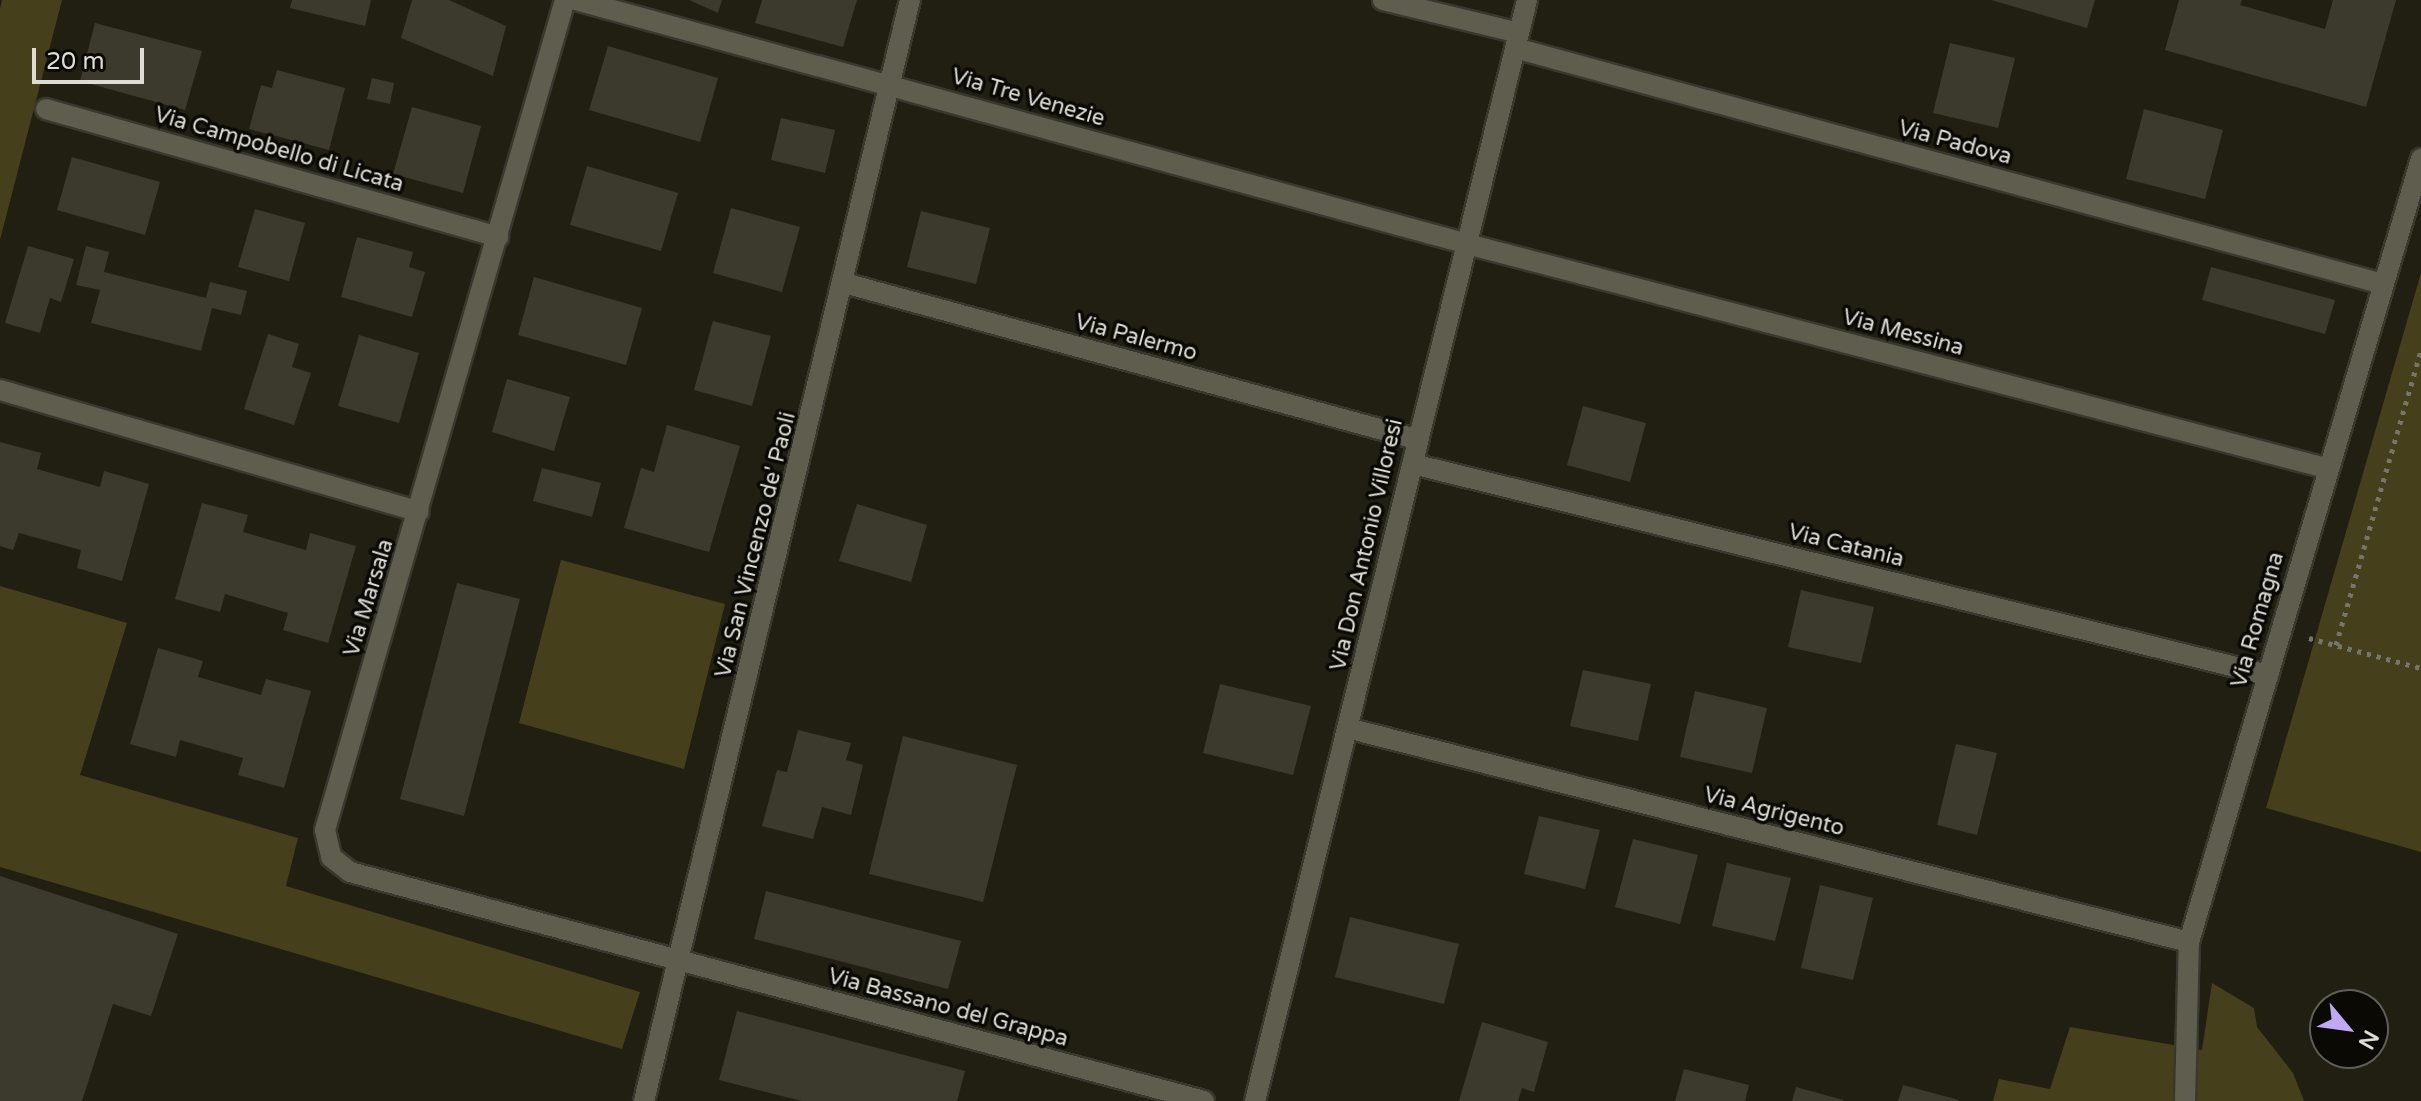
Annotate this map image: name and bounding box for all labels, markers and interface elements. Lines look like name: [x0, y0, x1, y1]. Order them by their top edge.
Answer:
scale bar: [36, 32, 148, 82]
text: 20 m: [46, 47, 104, 76]
street label: Via Tre Venezie: [948, 64, 1108, 132]
street label: Via Campobello di Licata: [151, 102, 407, 198]
street label: Via Padova: [1895, 115, 2015, 171]
street label: Via Messina: [1840, 304, 1966, 362]
street label: Via Palermo: [1072, 309, 1200, 367]
street label: Via San Vincenzo de' Paoli: [710, 409, 802, 681]
street label: Via Don Antonio Villoresi: [1325, 417, 1409, 673]
street label: Via Catania: [1786, 519, 1906, 573]
street label: Via Marsala: [339, 536, 399, 660]
street label: Via Romagna: [2226, 549, 2290, 691]
street label: Via Agrigento: [1701, 782, 1847, 842]
street label: Via Bassano del Grappa: [825, 963, 1071, 1053]
north arrow: [2309, 989, 2389, 1069]
text: N: [2353, 1026, 2384, 1054]

